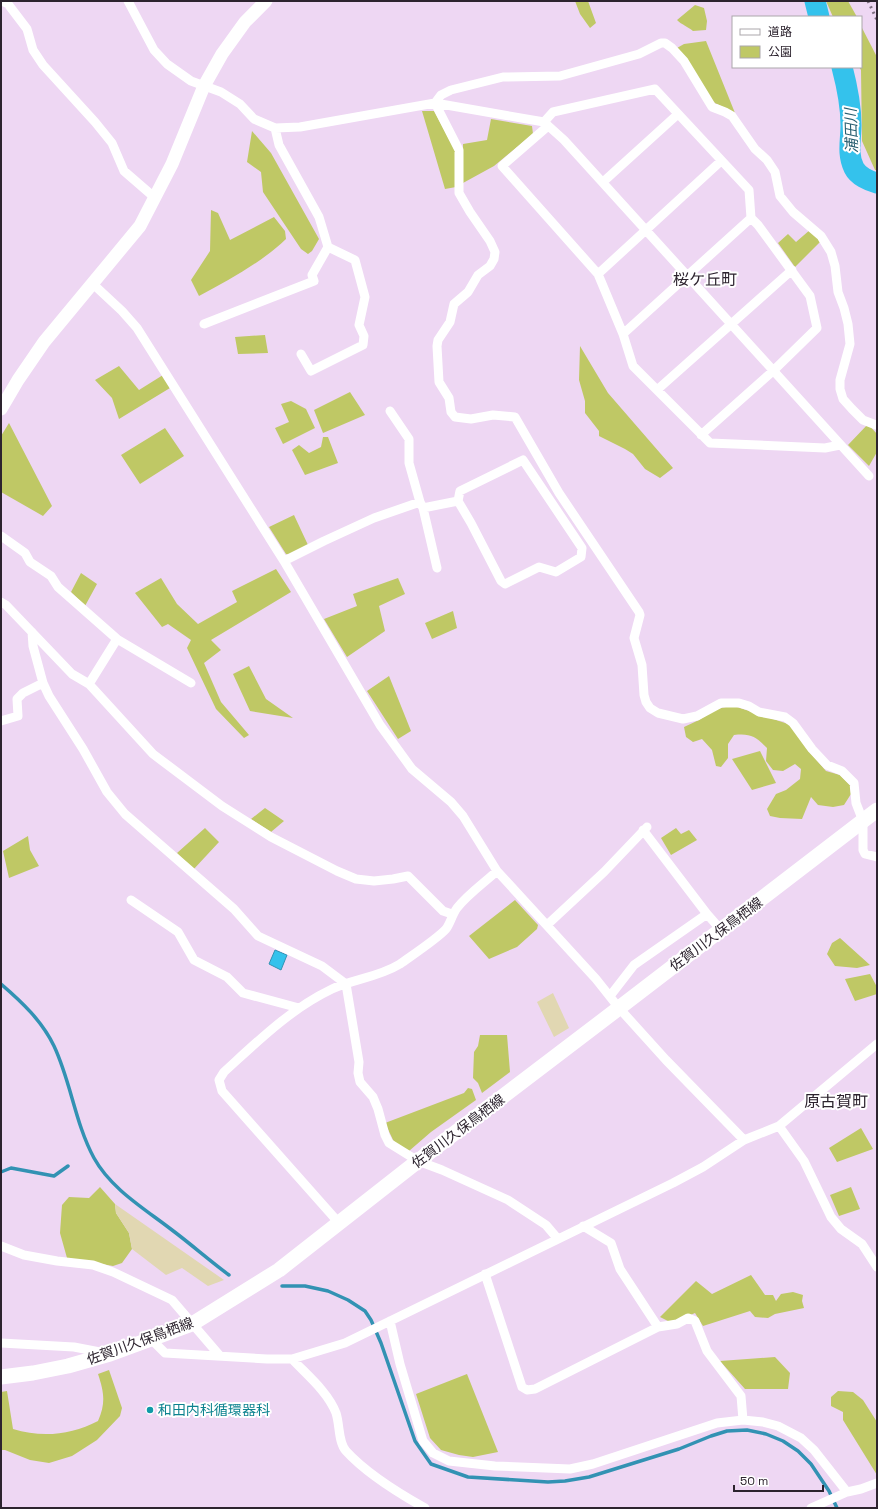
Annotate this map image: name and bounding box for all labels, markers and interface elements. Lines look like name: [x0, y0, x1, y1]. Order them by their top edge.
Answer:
legend: [732, 16, 862, 68]
text: 道路: [768, 24, 792, 40]
text: 公園: [768, 44, 792, 60]
water label: 浦田川: [841, 106, 861, 154]
district label: 桜ケ丘町: [673, 269, 737, 290]
street label: 佐賀川久保鳥栖線: [666, 893, 766, 975]
street label: 佐賀川久保鳥栖線: [408, 1090, 508, 1172]
district label: 原古賀町: [804, 1091, 868, 1112]
street label: 佐賀川久保鳥栖線: [84, 1313, 196, 1369]
place label: 和田内科循環器科: [158, 1401, 270, 1419]
marker: 和田内科循環器科: [145, 1405, 155, 1415]
scale bar: [734, 1467, 823, 1493]
text: 50 m: [740, 1473, 768, 1489]

